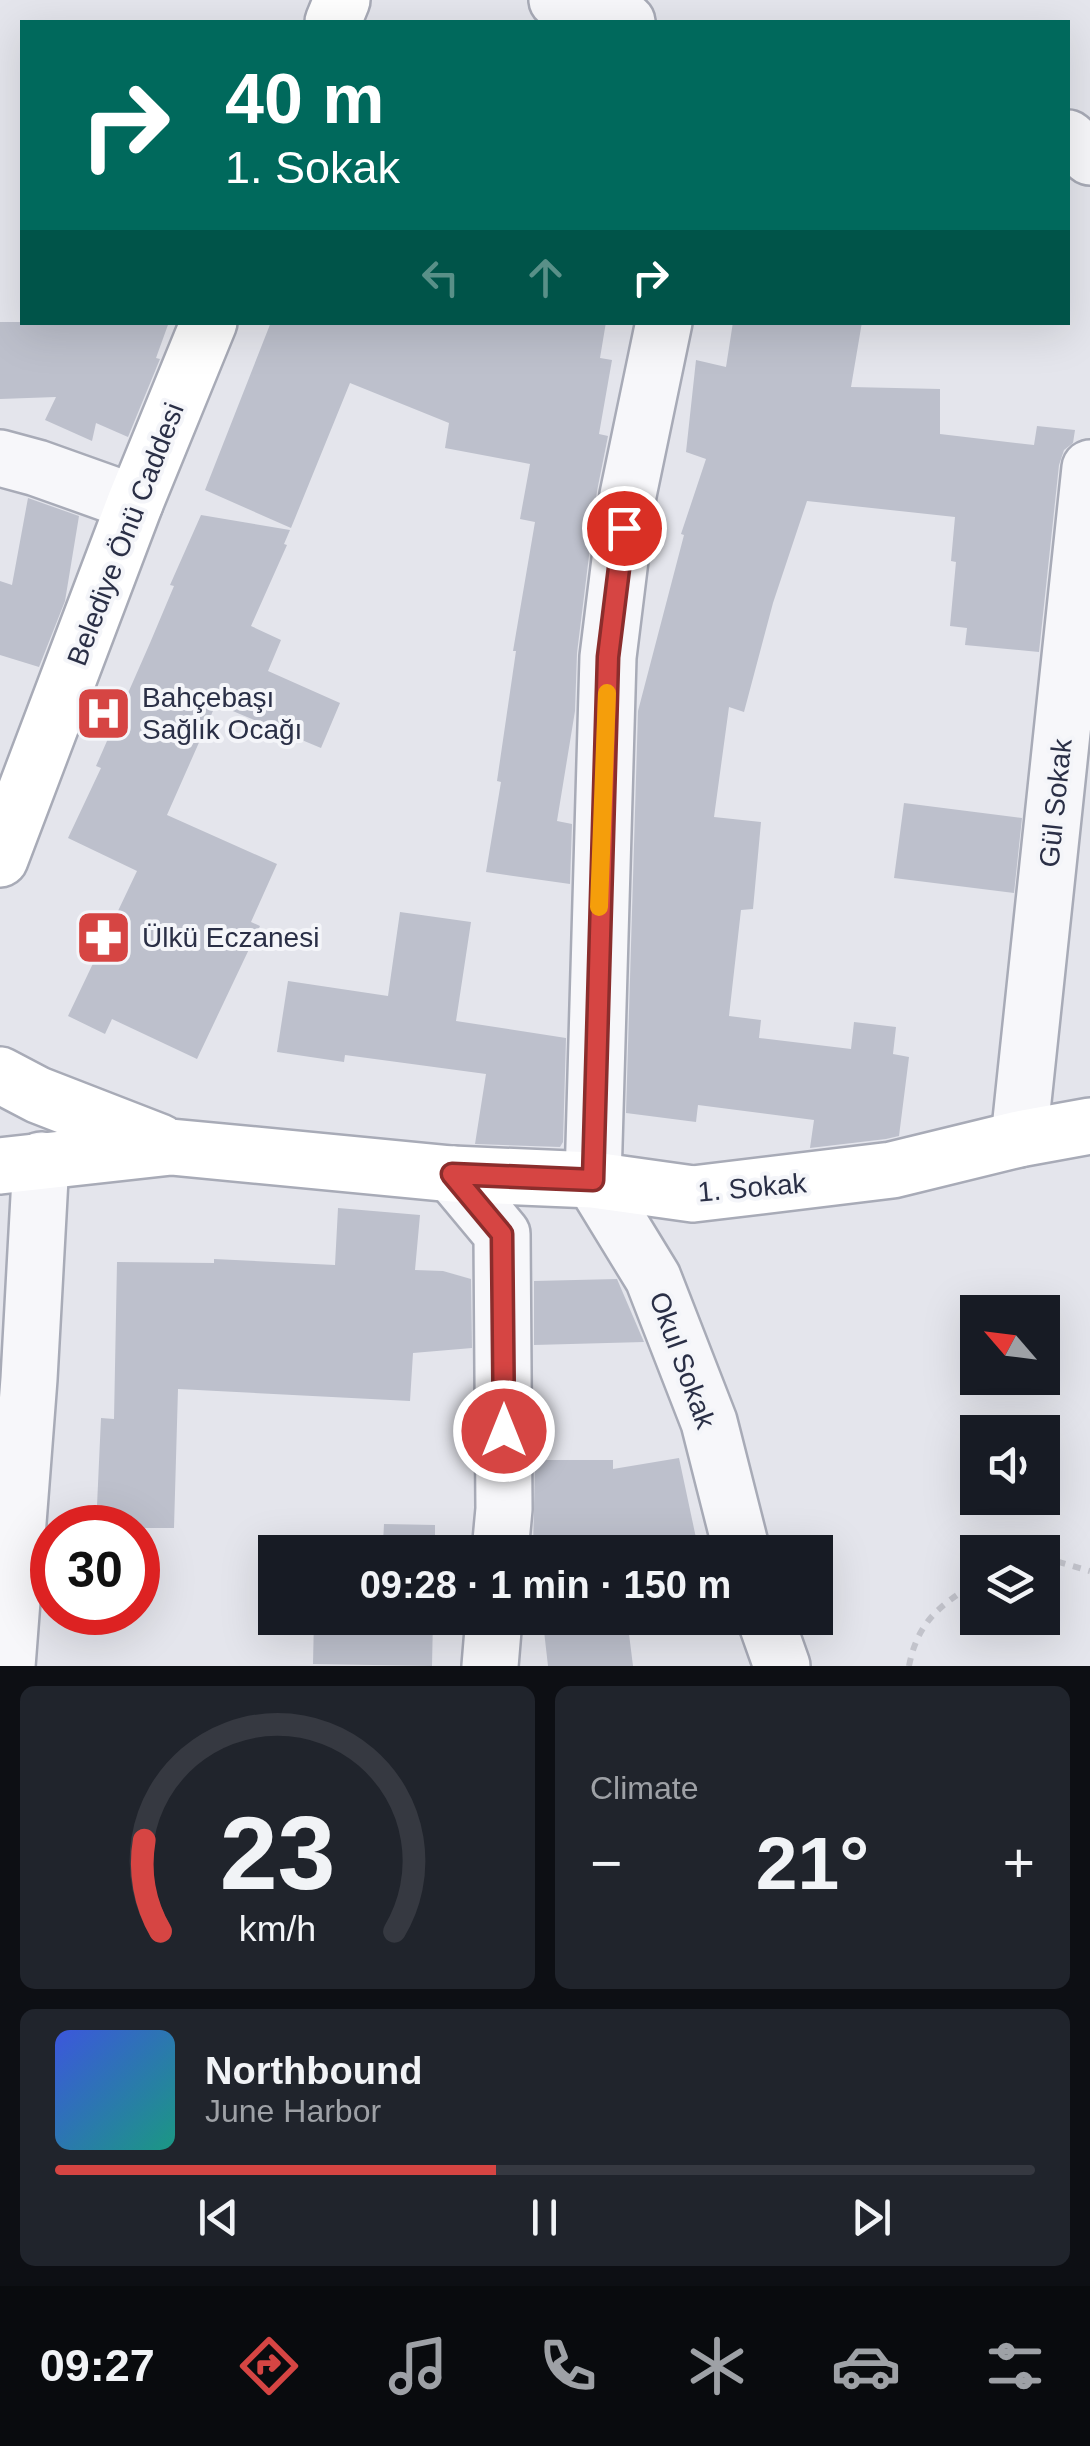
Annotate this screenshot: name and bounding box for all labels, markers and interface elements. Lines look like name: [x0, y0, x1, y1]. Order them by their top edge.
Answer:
icon: right: [60, 60, 190, 190]
text: 40 m: [225, 60, 385, 138]
text: 1. Sokak: [225, 142, 400, 193]
icon: left: [413, 250, 468, 305]
icon: ahead: [518, 250, 573, 305]
icon: right: [623, 250, 678, 305]
street label: Belediye Önü Caddesi: [61, 399, 190, 670]
pin: [582, 486, 667, 571]
icon: arrive: [597, 501, 652, 556]
place label: Bahçebaşı Sağlık Ocağı: [142, 682, 302, 745]
hospital icon: Bahçebaşı Sağlık Ocağı: [73, 683, 133, 743]
street label: Gül Sokak: [1033, 736, 1078, 869]
pharmacy icon: Ülkü Eczanesi: [73, 907, 133, 967]
place label: Ülkü Eczanesi: [142, 922, 319, 953]
street label: 1. Sokak: [696, 1167, 809, 1208]
street label: Okul Sokak: [643, 1288, 722, 1434]
north arrow: [960, 1295, 1060, 1395]
map controls: [960, 1295, 1060, 1635]
position arrow: [452, 1379, 556, 1483]
button: sound: [960, 1415, 1060, 1515]
speed limit sign: 30: [30, 1505, 160, 1635]
button: layers: [960, 1535, 1060, 1635]
text: 09:28 · 1 min · 150 m: [360, 1564, 731, 1606]
text: Climate: [590, 1770, 698, 1806]
text: 23: [220, 1795, 335, 1911]
text: 21°: [756, 1821, 869, 1905]
text: −: [590, 1832, 622, 1894]
text: +: [1003, 1832, 1035, 1894]
text: km/h: [239, 1909, 316, 1949]
text: Northbound: [205, 2050, 422, 2092]
text: June Harbor: [205, 2093, 381, 2129]
icon: previous: [191, 2190, 246, 2245]
icon: pause: [517, 2190, 572, 2245]
icon: next: [844, 2190, 899, 2245]
icon: directions: [234, 2331, 304, 2401]
icon: music: [383, 2331, 453, 2401]
icon: phone: [533, 2331, 603, 2401]
icon: climate: [682, 2331, 752, 2401]
icon: car: [831, 2331, 901, 2401]
icon: filters: [980, 2331, 1050, 2401]
text: 09:27: [40, 2340, 155, 2391]

